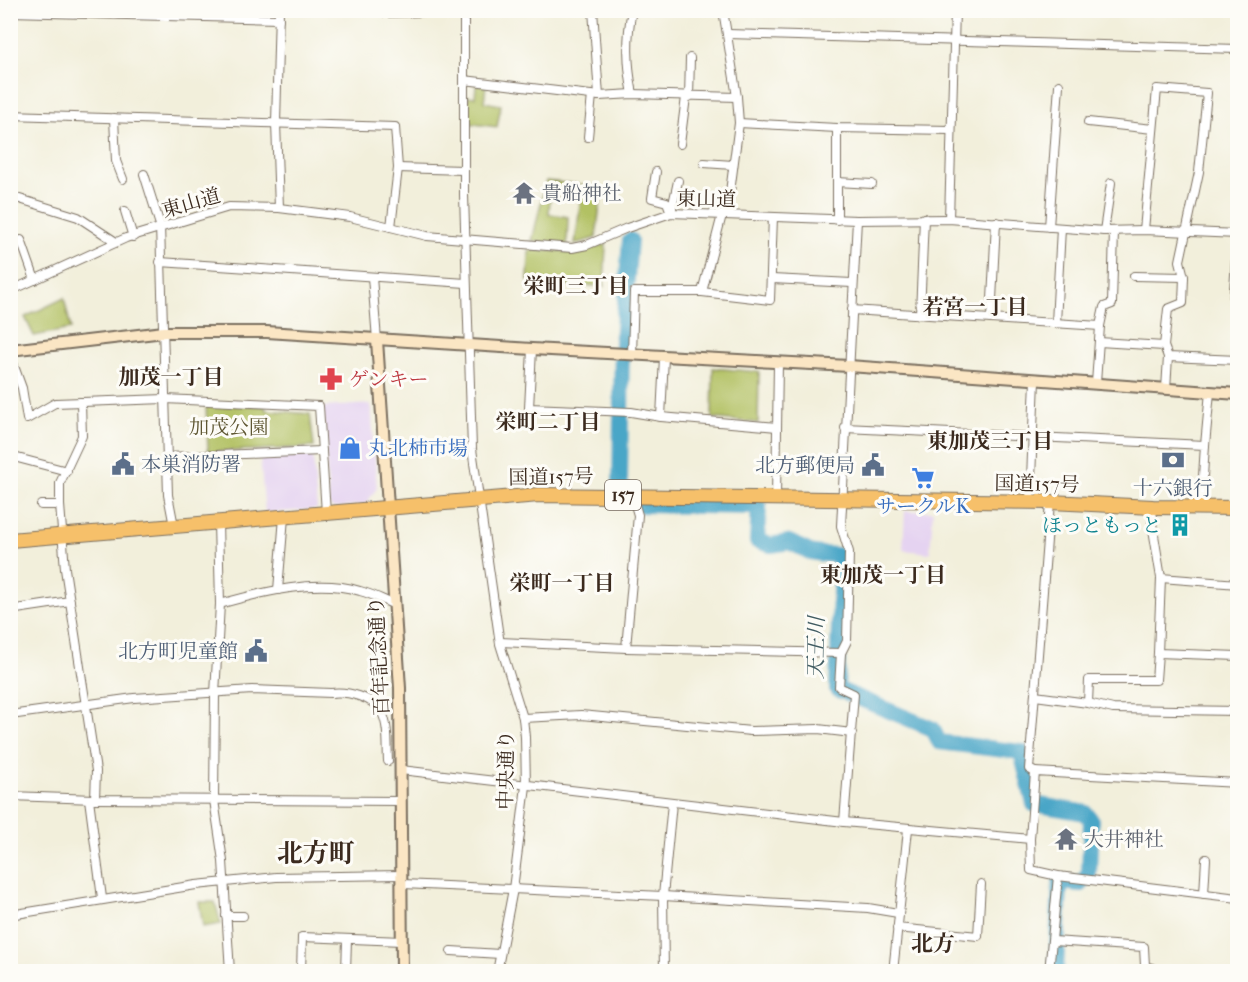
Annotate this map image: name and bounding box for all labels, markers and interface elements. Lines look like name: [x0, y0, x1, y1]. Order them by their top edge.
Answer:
temple icon: 貴船神社: [511, 180, 537, 206]
place label: 貴船神社: [542, 182, 622, 205]
street label: 東山道: [159, 184, 223, 222]
street label: 東山道: [676, 187, 736, 211]
district label: 栄町三丁目: [524, 274, 629, 298]
district label: 若宮一丁目: [923, 295, 1028, 319]
district label: 加茂一丁目: [119, 365, 224, 389]
pharmacy icon: ゲンキー: [318, 366, 344, 392]
place label: ゲンキー: [349, 368, 429, 391]
district label: 栄町二丁目: [496, 410, 601, 434]
park label: 加茂公園: [189, 416, 269, 439]
district label: 東加茂三丁目: [927, 429, 1053, 453]
shop icon: 丸北柿市場: [337, 435, 363, 461]
place label: 丸北柿市場: [368, 437, 468, 460]
bank icon: 十六銀行: [1160, 447, 1186, 473]
public building icon: 本巣消防署: [110, 451, 136, 477]
public building icon: 北方郵便局: [860, 452, 886, 478]
place label: 本巣消防署: [141, 453, 241, 476]
place label: 北方郵便局: [755, 454, 855, 477]
street label: 国道157号: [508, 465, 594, 489]
supermarket icon: サークルK: [910, 465, 936, 491]
street label: 国道157号: [994, 472, 1080, 496]
place label: 十六銀行: [1133, 477, 1213, 500]
road number: 157: [605, 480, 641, 510]
place label: サークルK: [876, 495, 971, 518]
building icon: ほっともっと: [1167, 512, 1193, 538]
place label: ほっともっと: [1042, 514, 1162, 537]
district label: 東加茂一丁目: [820, 563, 946, 587]
district label: 栄町一丁目: [510, 571, 615, 595]
street label: 百年記念通り: [364, 595, 394, 717]
water label: 天王川: [803, 614, 829, 680]
public building icon: 北方町児童館: [243, 638, 269, 664]
place label: 北方町児童館: [118, 640, 238, 663]
street label: 中央通り: [494, 730, 518, 810]
temple icon: 大井神社: [1053, 826, 1079, 852]
place label: 大井神社: [1084, 828, 1164, 851]
district label: 北方町: [277, 838, 355, 869]
district label: 北方: [911, 931, 955, 957]

